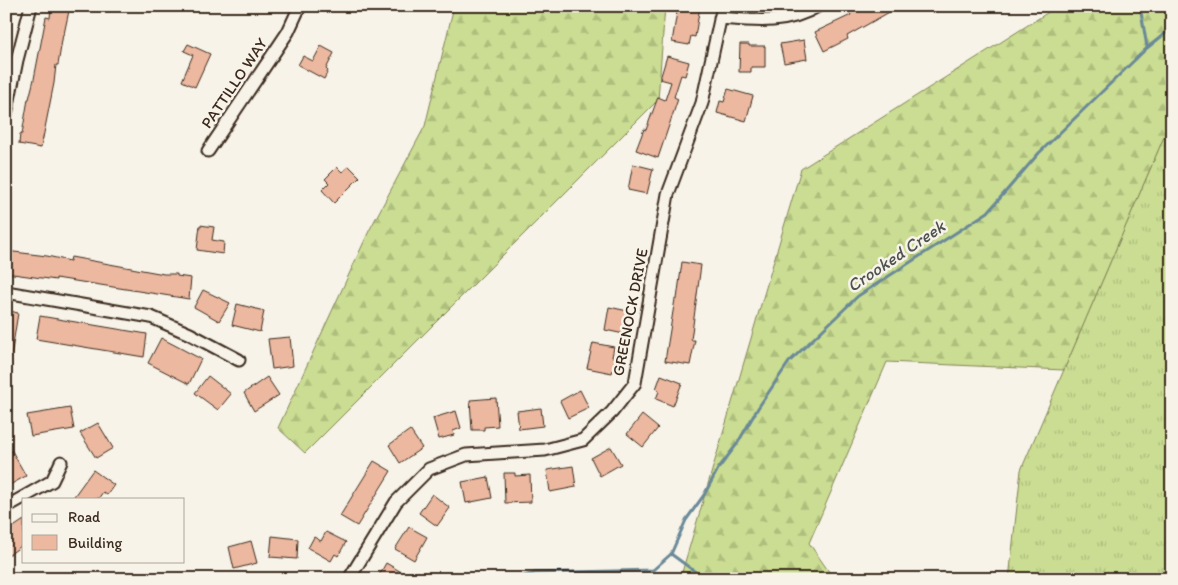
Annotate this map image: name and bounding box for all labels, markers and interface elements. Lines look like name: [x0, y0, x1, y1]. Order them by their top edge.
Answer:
street label: PATTILLO WAY: [197, 34, 271, 132]
water label: Crooked Creek: [843, 214, 951, 297]
street label: GREENOCK DRIVE: [608, 247, 652, 377]
legend: [22, 498, 185, 562]
text: Road: [68, 508, 101, 526]
text: Building: [68, 534, 122, 552]

